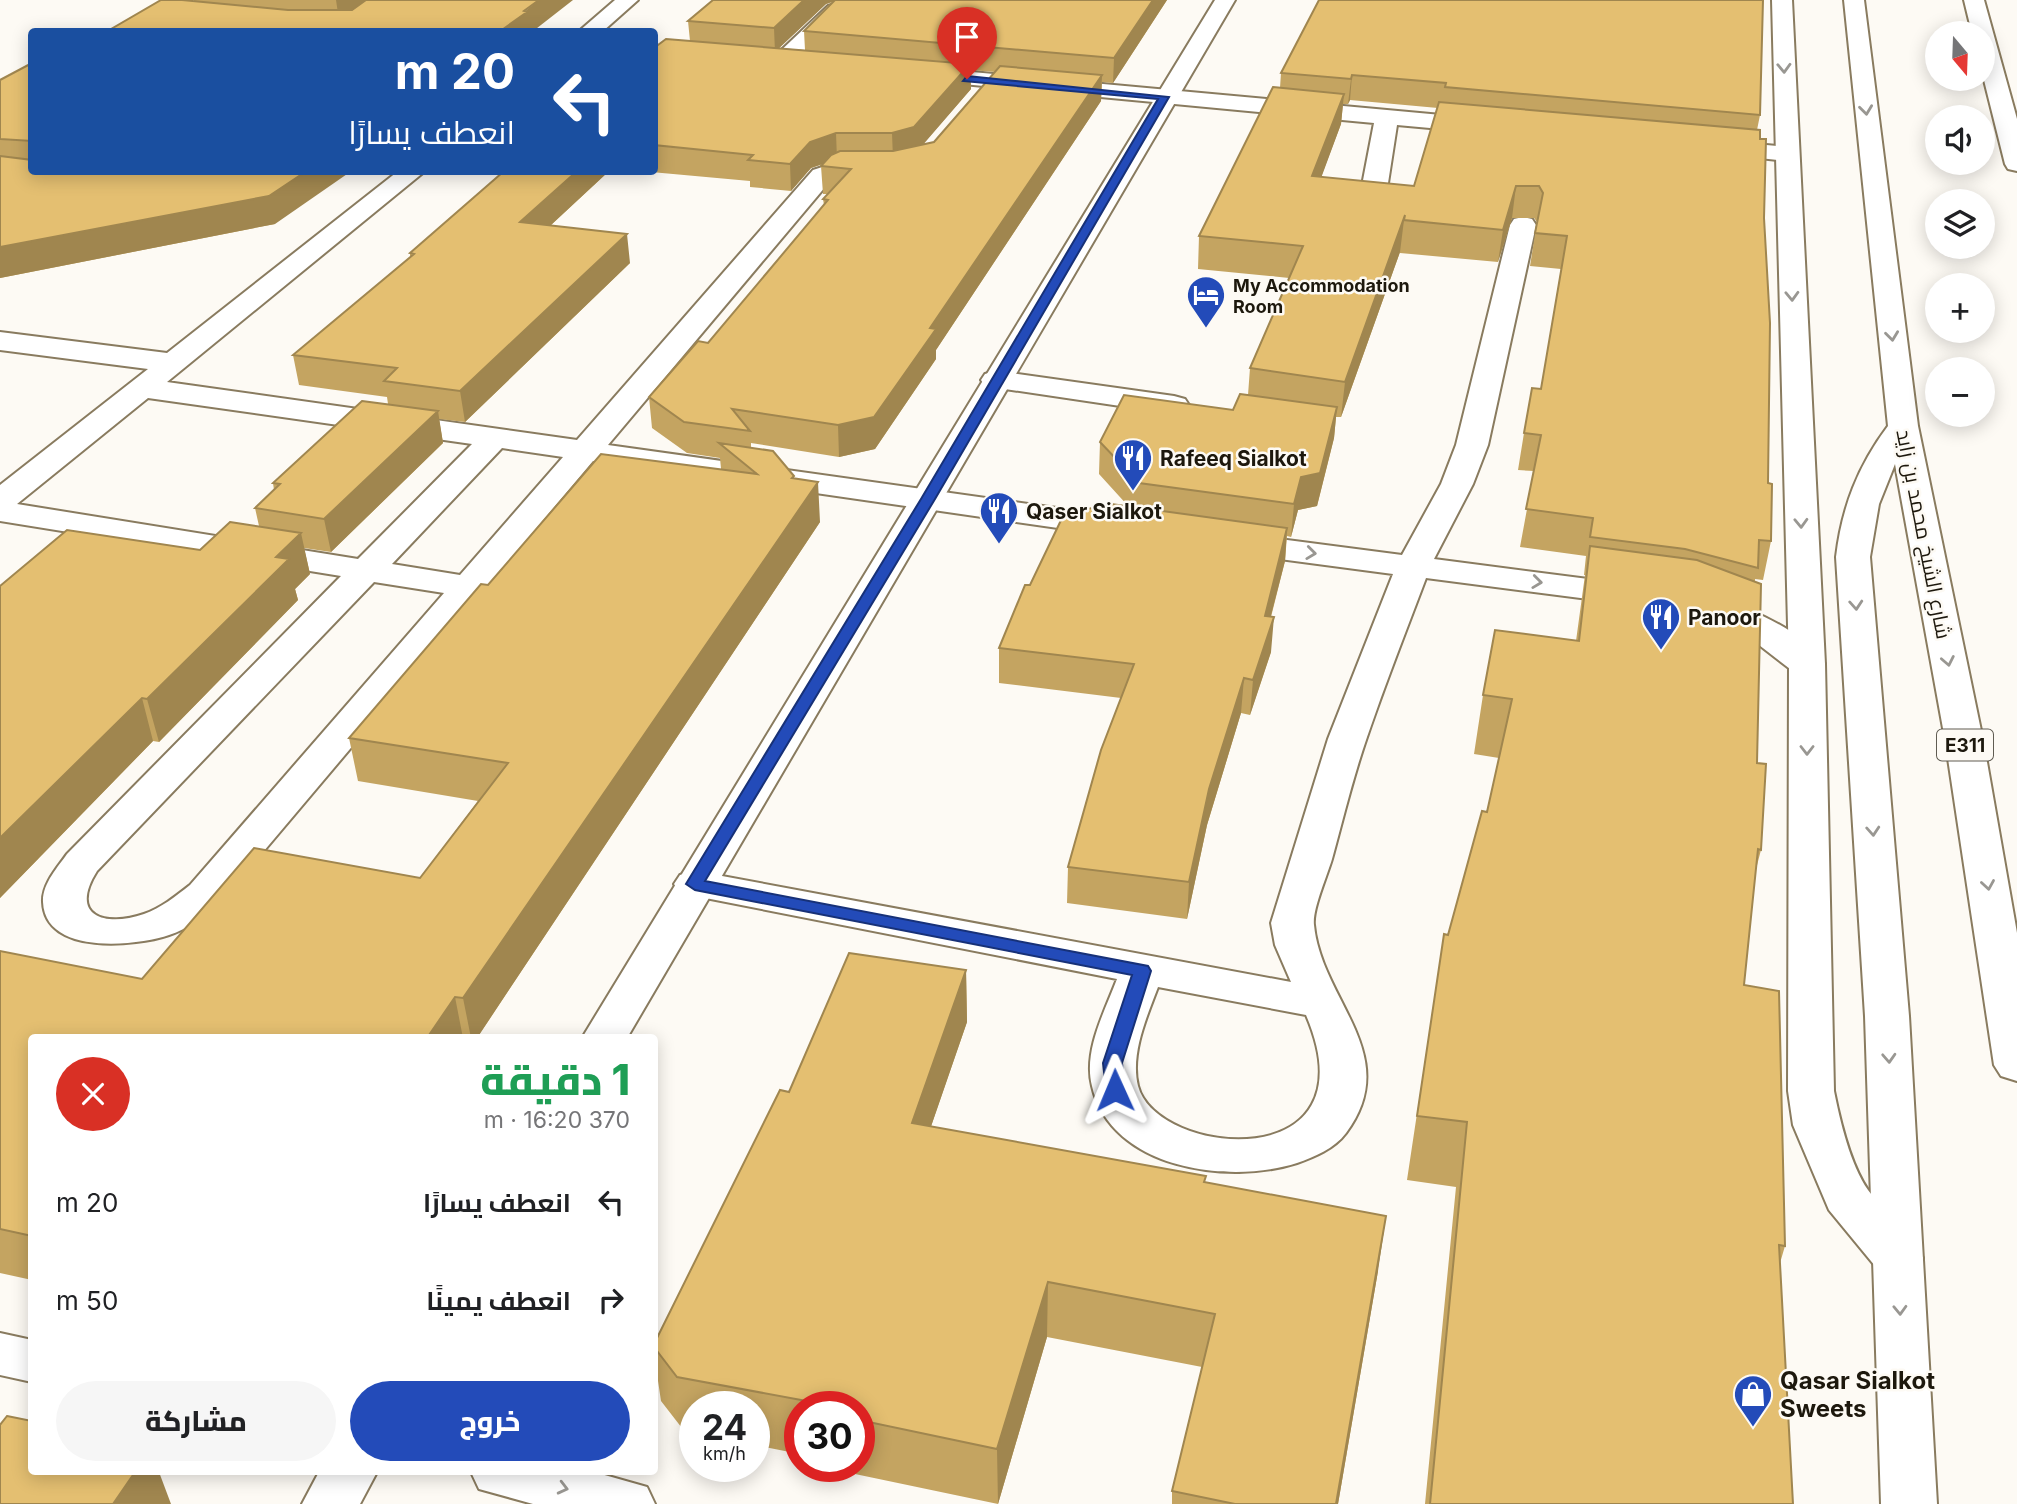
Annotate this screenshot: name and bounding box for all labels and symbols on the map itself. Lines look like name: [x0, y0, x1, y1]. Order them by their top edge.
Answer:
pin: [937, 7, 997, 79]
north arrow: [1925, 21, 1995, 91]
one-way arrow: [1777, 63, 1792, 74]
one-way arrow: [1859, 104, 1874, 116]
hotel icon: My Accommodation Room: [1185, 274, 1227, 329]
place label: My Accommodation Room: [1233, 275, 1410, 317]
one-way arrow: [1785, 290, 1800, 301]
one-way arrow: [1885, 330, 1900, 342]
street label: شارع الشيخ محمد بن زايد: [1889, 427, 1957, 641]
restaurant icon: Rafeeq Sialkot: [1112, 437, 1154, 492]
place label: Rafeeq Sialkot: [1160, 446, 1307, 471]
restaurant icon: Qaser Sialkot: [978, 490, 1020, 545]
place label: Qaser Sialkot: [1026, 499, 1162, 524]
one-way arrow: [1794, 518, 1809, 529]
one-way arrow: [1305, 545, 1317, 560]
one-way arrow: [1531, 575, 1543, 590]
restaurant icon: Panoor: [1640, 596, 1682, 651]
one-way arrow: [1848, 599, 1863, 610]
place label: Panoor: [1688, 605, 1761, 630]
one-way arrow: [1940, 655, 1955, 667]
road number: E311: [1937, 730, 1993, 760]
one-way arrow: [1799, 746, 1815, 756]
one-way arrow: [1865, 826, 1880, 837]
one-way arrow: [1980, 880, 1995, 891]
position arrow: [1078, 1053, 1152, 1127]
one-way arrow: [1881, 1053, 1896, 1064]
one-way arrow: [1893, 1305, 1908, 1316]
place label: Qasar Sialkot Sweets: [1780, 1366, 1935, 1423]
shop icon: Qasar Sialkot Sweets: [1732, 1373, 1774, 1428]
speed limit sign: 30: [784, 1391, 875, 1482]
one-way arrow: [557, 1480, 569, 1494]

